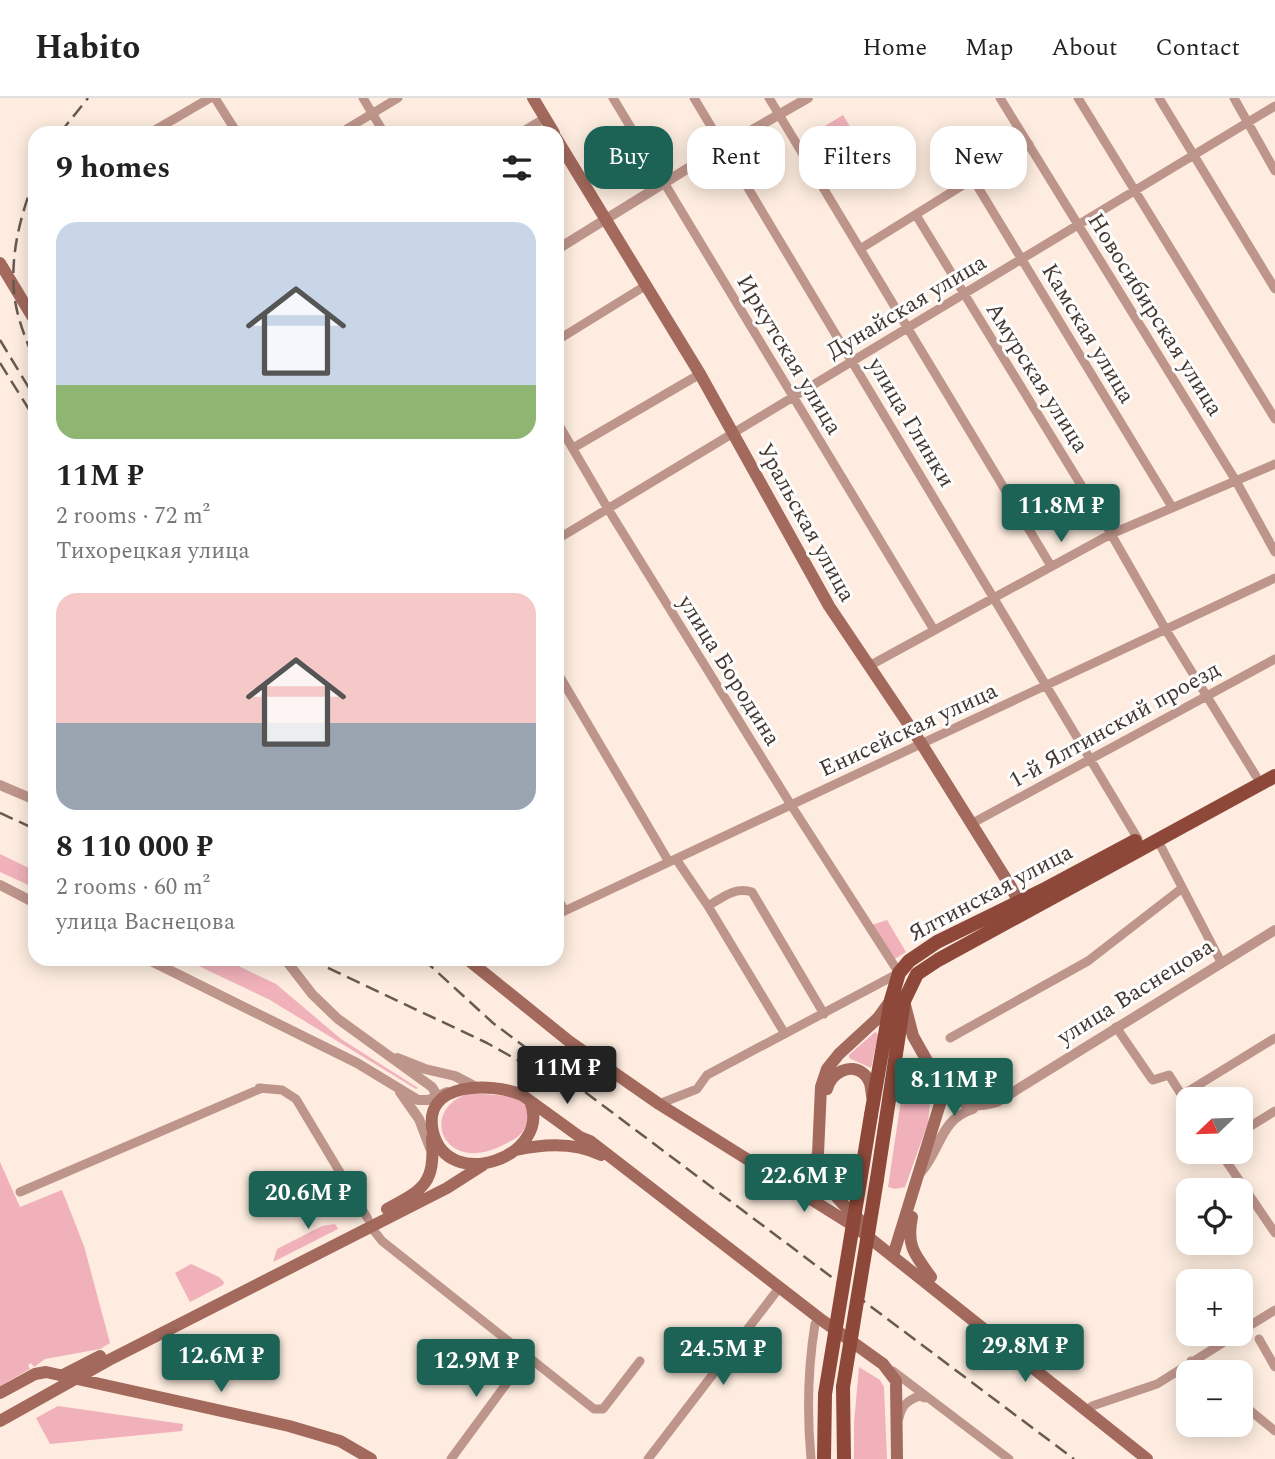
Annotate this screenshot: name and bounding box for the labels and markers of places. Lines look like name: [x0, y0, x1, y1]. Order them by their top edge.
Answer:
pin: 11.8M ₽: [996, 484, 1126, 544]
pin: 11M ₽: [518, 1046, 616, 1106]
pin: 8.11M ₽: [889, 1058, 1019, 1118]
pin: 22.6M ₽: [739, 1154, 869, 1214]
pin: 20.6M ₽: [243, 1172, 373, 1231]
pin: 29.8M ₽: [960, 1324, 1090, 1384]
pin: 24.5M ₽: [658, 1328, 788, 1387]
pin: 12.6M ₽: [156, 1334, 286, 1394]
pin: 12.9M ₽: [411, 1340, 541, 1399]

